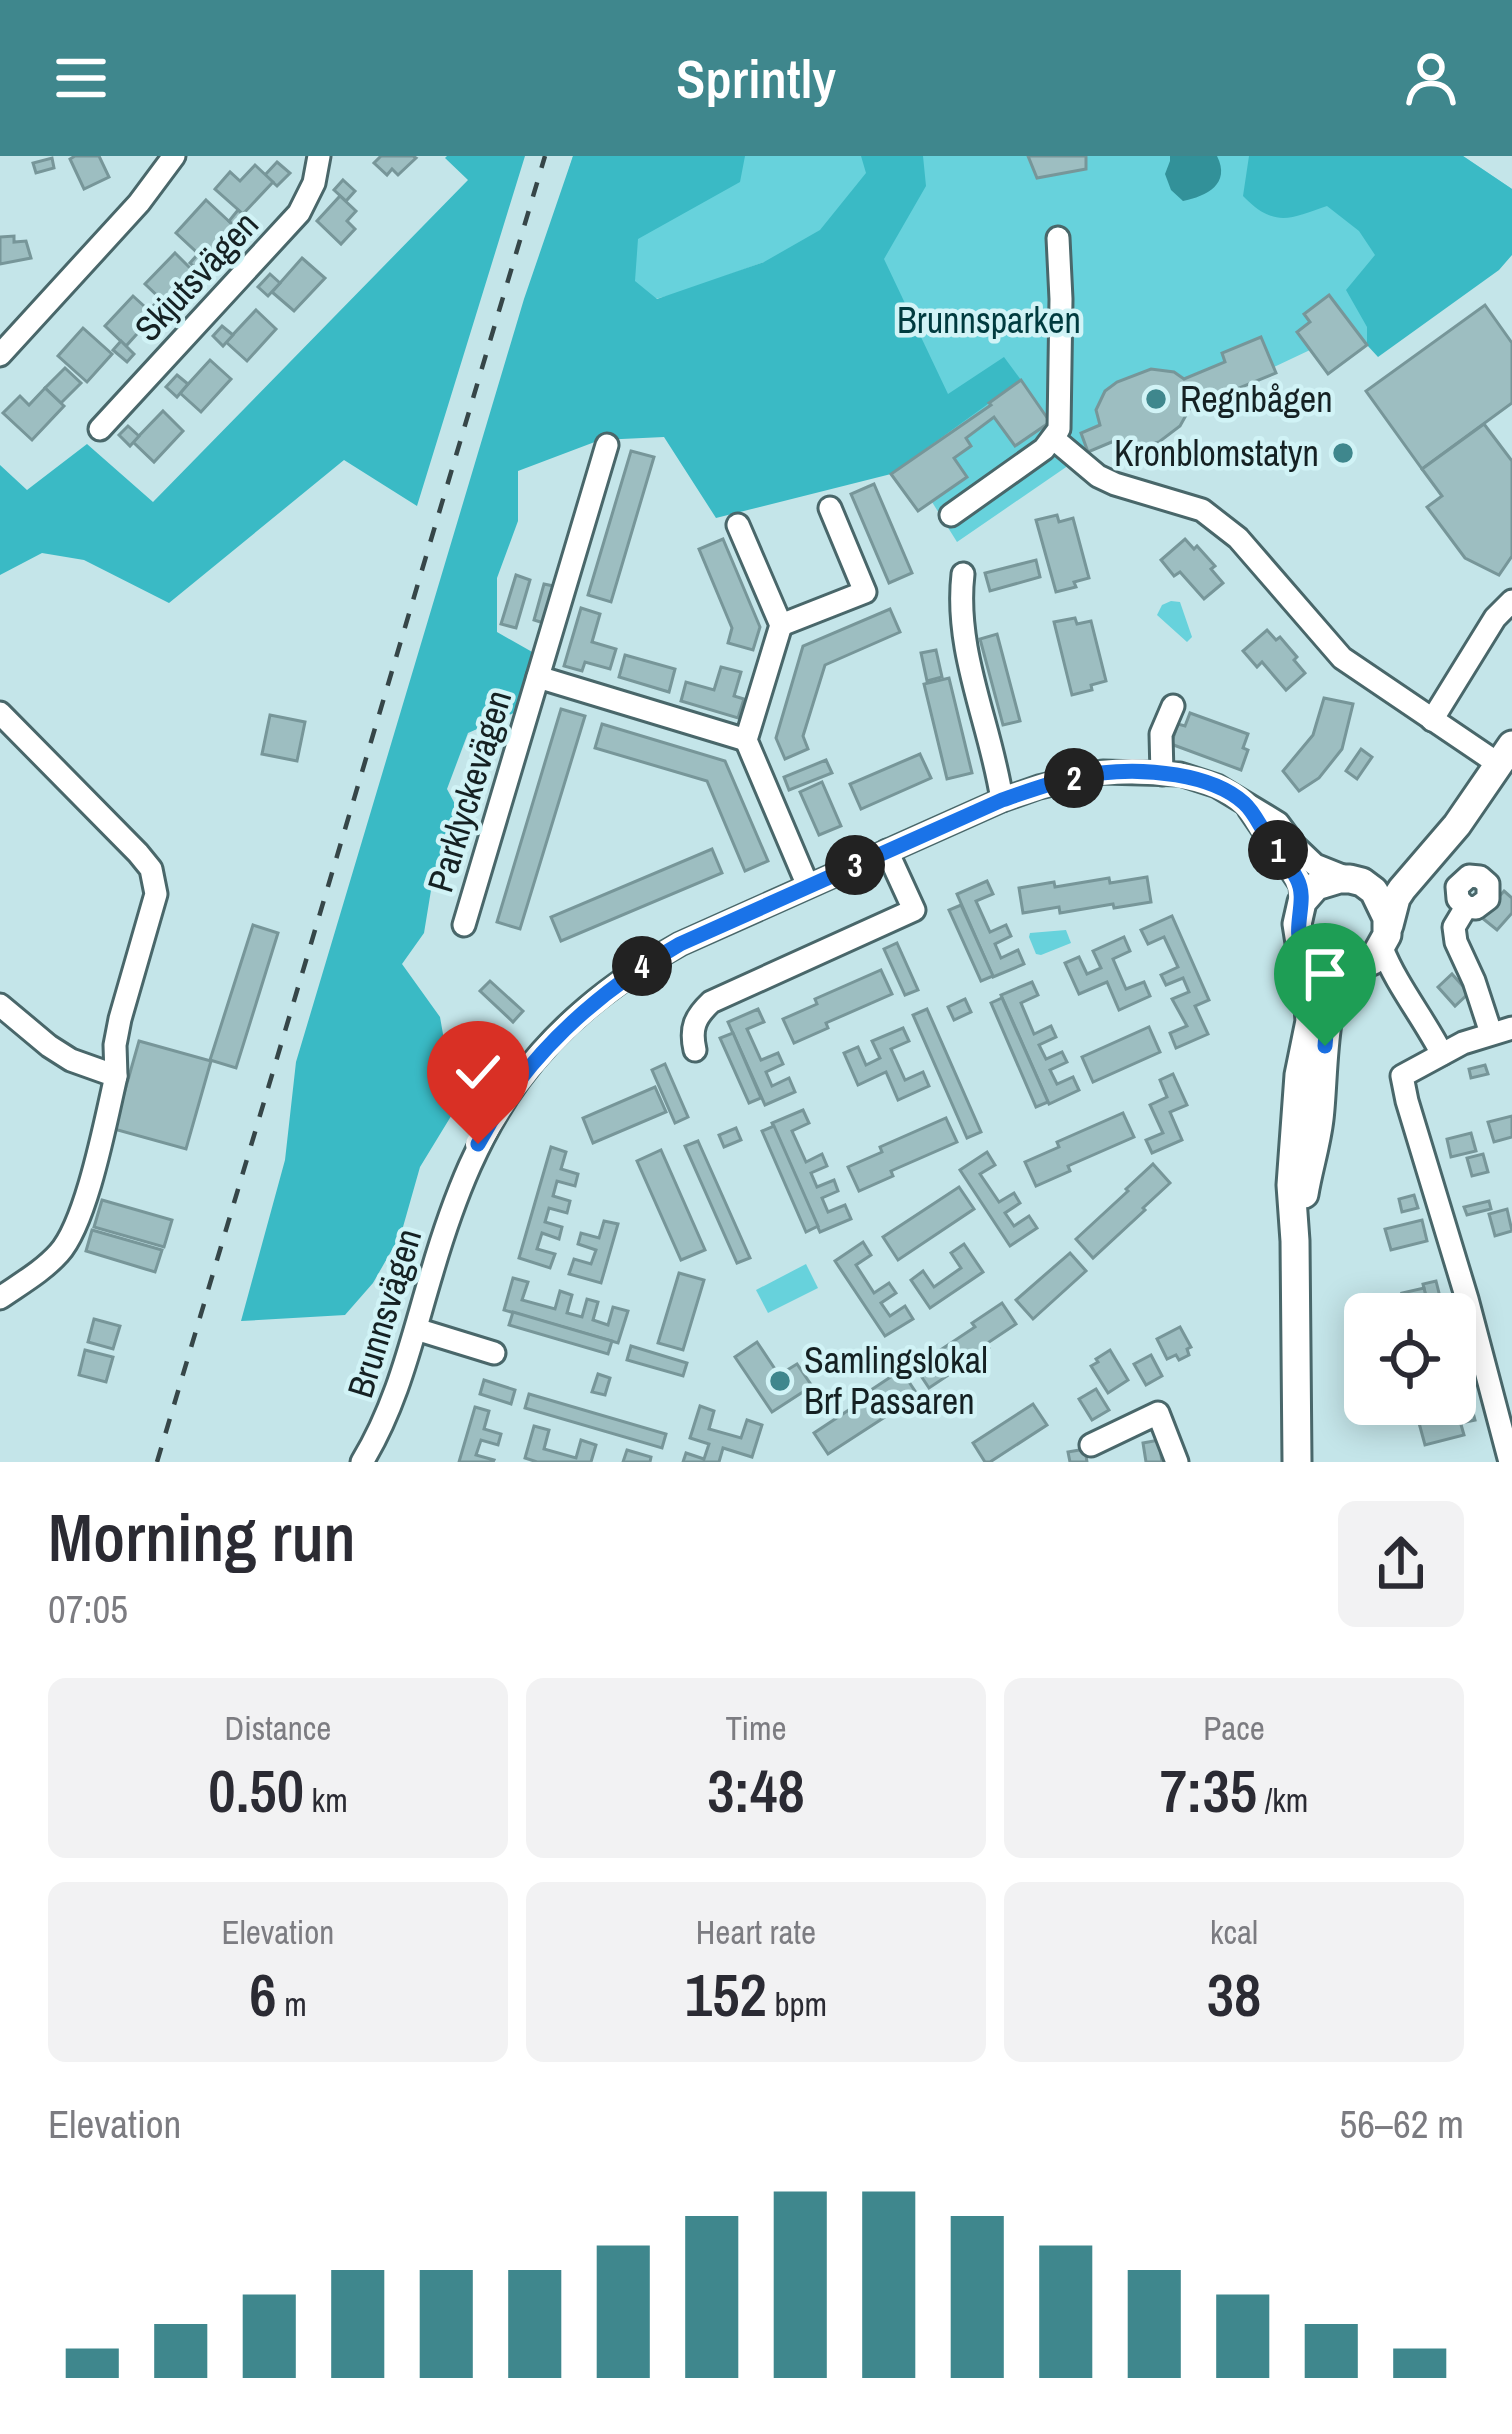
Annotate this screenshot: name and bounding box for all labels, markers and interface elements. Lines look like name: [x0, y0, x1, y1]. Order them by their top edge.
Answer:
text: Sprintly: [676, 42, 836, 115]
icon: menu: [48, 45, 114, 111]
icon: person: [1398, 45, 1464, 111]
street label: Skjutsvägen: [124, 201, 268, 351]
park label: Brunnsparken: [897, 296, 1081, 344]
place label: Regnbågen: [1180, 375, 1333, 423]
marker: Regnbågen: [1143, 386, 1169, 412]
place label: Kronblomstatyn: [1114, 429, 1319, 477]
marker: Kronblomstatyn: [1330, 440, 1356, 466]
street label: Parklyckevägen: [416, 684, 522, 898]
pin: 2: [1044, 748, 1104, 808]
text: 2: [1066, 756, 1082, 800]
pin: 1: [1248, 820, 1308, 880]
text: 1: [1270, 828, 1286, 872]
pin: 3: [825, 835, 885, 895]
text: 3: [847, 843, 863, 887]
pin: [1274, 923, 1376, 1046]
pin: 4: [612, 936, 672, 996]
icon: arrive: [1292, 941, 1358, 1007]
text: 4: [634, 944, 650, 988]
pin: [427, 1021, 529, 1144]
icon: check: [445, 1039, 511, 1105]
street label: Brunnsvägen: [336, 1223, 432, 1403]
map controls: [1344, 1293, 1476, 1425]
button: locate: [1344, 1293, 1476, 1425]
place label: Samlingslokal Brf Passaren: [804, 1336, 988, 1425]
marker: Samlingslokal Brf Passaren: [767, 1368, 793, 1394]
text: Morning run: [48, 1493, 356, 1582]
button: share: [1338, 1501, 1464, 1627]
text: 07:05: [48, 1583, 128, 1635]
text: Distance: [225, 1706, 331, 1750]
text: Time: [725, 1706, 787, 1750]
text: Pace: [1203, 1706, 1265, 1750]
text: 0.50: [208, 1750, 304, 1831]
text: 3:48: [707, 1750, 805, 1831]
text: 7:35: [1160, 1750, 1257, 1831]
text: km: [304, 1778, 348, 1822]
text: /km: [1257, 1778, 1308, 1822]
text: Elevation: [222, 1910, 334, 1954]
text: Heart rate: [696, 1910, 816, 1954]
text: kcal: [1210, 1910, 1258, 1954]
text: 6: [249, 1954, 277, 2035]
text: 152: [685, 1954, 767, 2035]
text: 38: [1207, 1954, 1261, 2035]
text: m: [277, 1982, 307, 2026]
text: bpm: [767, 1982, 827, 2026]
text: Elevation: [48, 2098, 181, 2150]
text: 56–62 m: [1340, 2098, 1464, 2150]

